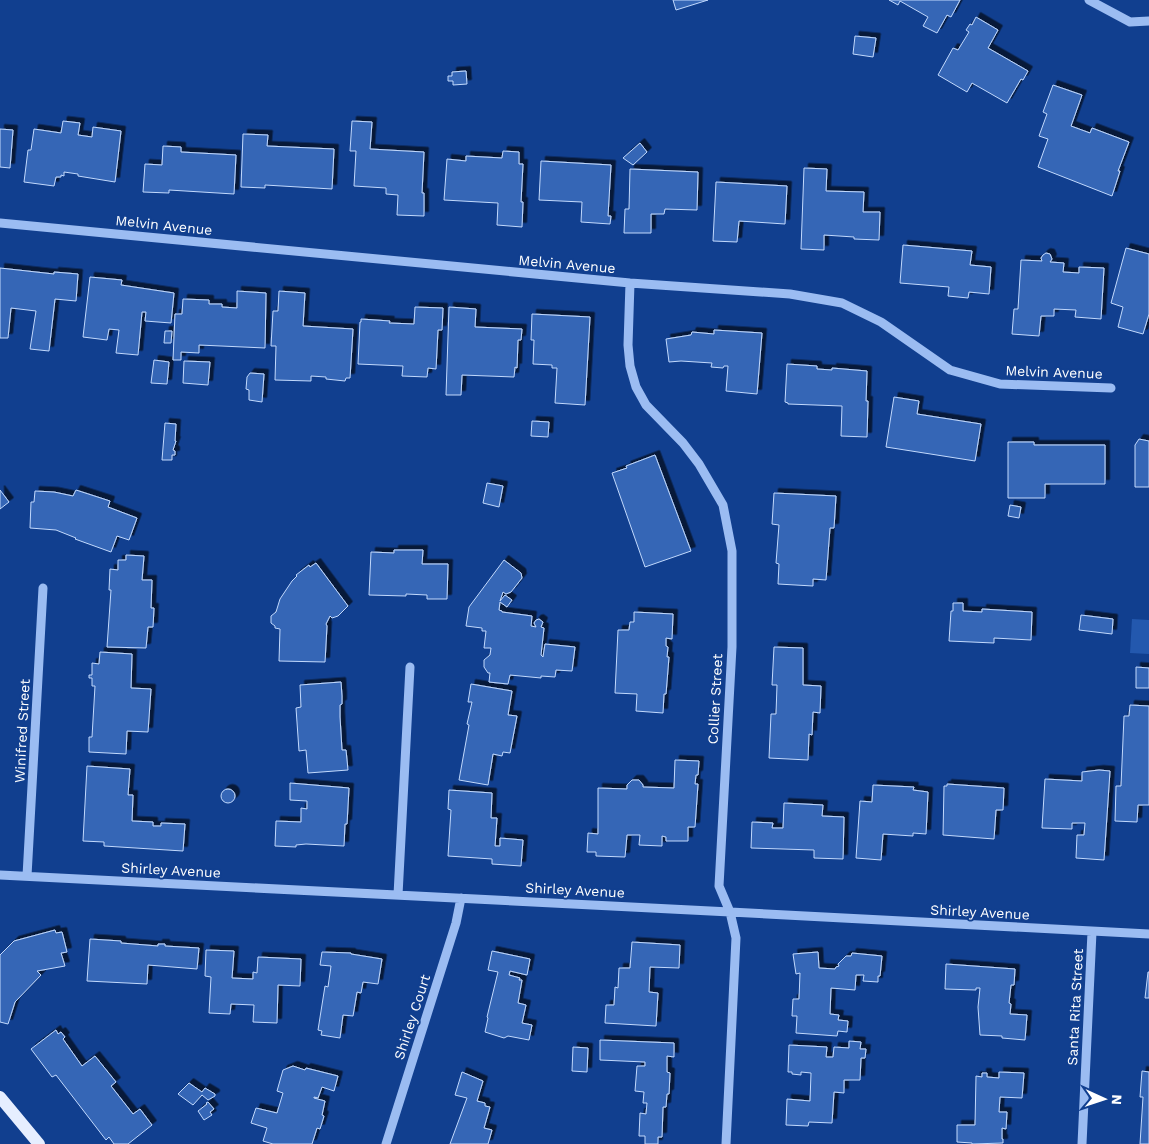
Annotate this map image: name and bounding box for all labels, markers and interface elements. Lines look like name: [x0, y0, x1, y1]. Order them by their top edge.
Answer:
street label: Melvin Avenue: [115, 212, 213, 238]
street label: Melvin Avenue: [518, 252, 616, 276]
street label: Melvin Avenue: [1005, 362, 1103, 382]
street label: Collier Street: [705, 653, 725, 745]
street label: Winifred Street: [11, 678, 33, 784]
street label: Shirley Avenue: [121, 859, 221, 881]
street label: Shirley Avenue: [525, 879, 625, 901]
street label: Shirley Avenue: [930, 901, 1030, 923]
street label: Santa Rita Street: [1064, 948, 1086, 1066]
street label: Shirley Court: [391, 972, 433, 1062]
north arrow: [1079, 1074, 1129, 1124]
text: N: [1109, 1094, 1125, 1105]

